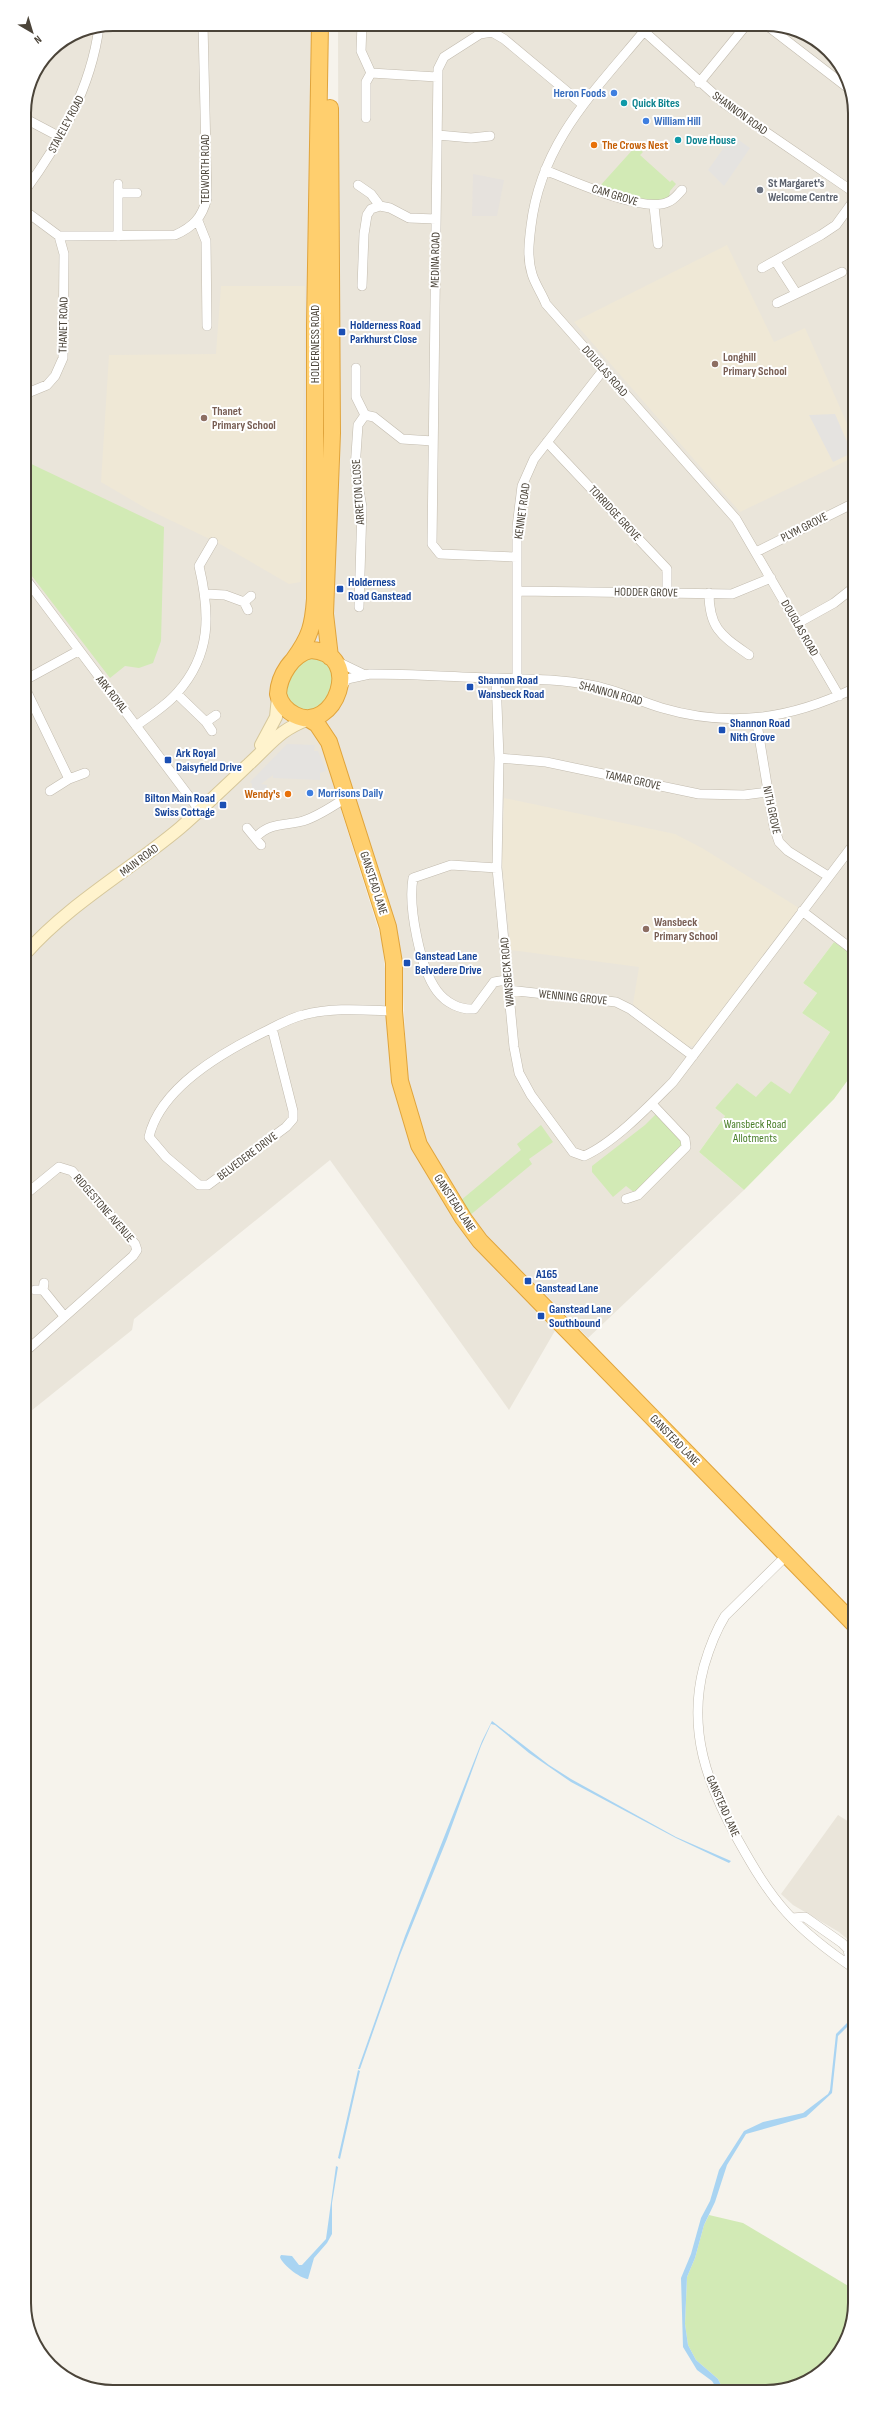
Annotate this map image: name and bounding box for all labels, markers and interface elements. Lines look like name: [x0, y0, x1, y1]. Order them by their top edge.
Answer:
north arrow: [12, 12, 52, 52]
text: N: [31, 33, 44, 46]
place label: Heron Foods: [553, 86, 606, 101]
marker: Heron Foods: [609, 88, 619, 98]
street label: SHANNON ROAD: [709, 88, 770, 139]
street label: STAVELEY ROAD: [45, 93, 88, 156]
place label: Quick Bites: [632, 96, 680, 111]
marker: Quick Bites: [619, 98, 629, 108]
place label: William Hill: [654, 114, 701, 129]
marker: William Hill: [641, 116, 651, 126]
place label: Dove House: [686, 133, 736, 148]
street label: TEDWORTH ROAD: [198, 134, 213, 204]
marker: Dove House: [673, 135, 683, 145]
place label: The Crows Nest: [602, 138, 668, 153]
marker: The Crows Nest: [589, 140, 599, 150]
place label: St Margaret's Welcome Centre: [768, 176, 838, 205]
street label: CAM GROVE: [590, 181, 640, 210]
marker: St Margaret's Welcome Centre: [755, 185, 765, 195]
street label: MEDINA ROAD: [428, 232, 443, 288]
street label: THANET ROAD: [56, 297, 71, 353]
street label: HOLDERNESS ROAD: [308, 305, 323, 383]
place label: Holderness Road Parkhurst Close: [350, 318, 421, 347]
marker: Holderness Road Parkhurst Close: [337, 327, 347, 337]
street label: DOUGLAS ROAD: [578, 343, 631, 400]
place label: Longhill Primary School: [723, 350, 787, 379]
marker: Longhill Primary School: [710, 359, 720, 369]
place label: Thanet Primary School: [212, 404, 276, 433]
marker: Thanet Primary School: [199, 413, 209, 423]
street label: ARRETON CLOSE: [349, 459, 368, 526]
street label: KENNET ROAD: [511, 482, 534, 540]
street label: TORRIDGE GROVE: [585, 482, 644, 544]
street label: PLYM GROVE: [778, 509, 830, 546]
place label: Holderness Road Ganstead: [348, 575, 411, 604]
marker: Holderness Road Ganstead: [335, 584, 345, 594]
street label: HODDER GROVE: [614, 584, 678, 601]
street label: DOUGLAS ROAD: [777, 597, 822, 659]
street label: ARK ROYAL: [92, 672, 131, 716]
place label: Shannon Road Wansbeck Road: [478, 673, 544, 702]
street label: SHANNON ROAD: [578, 678, 644, 709]
marker: Shannon Road Wansbeck Road: [465, 682, 475, 692]
place label: Shannon Road Nith Grove: [730, 716, 790, 745]
marker: Shannon Road Nith Grove: [717, 725, 727, 735]
place label: Ark Royal Daisyfield Drive: [175, 746, 242, 775]
marker: Ark Royal Daisyfield Drive: [163, 755, 173, 765]
street label: TAMAR GROVE: [604, 767, 662, 794]
street label: NITH GROVE: [759, 785, 784, 836]
place label: Morrisons Daily: [318, 786, 383, 801]
place label: Wendy's: [244, 787, 280, 802]
marker: Morrisons Daily: [305, 788, 315, 798]
marker: Wendy's: [283, 789, 293, 799]
place label: Bilton Main Road Swiss Cottage: [145, 791, 215, 820]
marker: Bilton Main Road Swiss Cottage: [218, 800, 228, 810]
street label: MAIN ROAD: [117, 841, 162, 880]
street label: GANSTEAD LANE: [356, 850, 391, 917]
place label: Wansbeck Primary School: [654, 915, 718, 944]
marker: Wansbeck Primary School: [641, 924, 651, 934]
street label: WANSBECK ROAD: [497, 937, 518, 1007]
place label: Ganstead Lane Belvedere Drive: [415, 949, 482, 978]
marker: Ganstead Lane Belvedere Drive: [402, 958, 412, 968]
street label: WENNING GROVE: [538, 986, 608, 1009]
park label: Wansbeck Road Allotments: [724, 1117, 786, 1146]
street label: BELVEDERE DRIVE: [214, 1129, 281, 1184]
street label: RIDGESTONE AVENUE: [70, 1171, 137, 1246]
street label: GANSTEAD LANE: [430, 1172, 479, 1235]
place label: A165 Ganstead Lane: [535, 1267, 598, 1296]
marker: A165 Ganstead Lane: [523, 1276, 533, 1286]
place label: Ganstead Lane Southbound: [549, 1302, 611, 1331]
marker: Ganstead Lane Southbound: [536, 1311, 546, 1321]
street label: GANSTEAD LANE: [646, 1411, 703, 1469]
street label: GANSTEAD LANE: [702, 1773, 743, 1839]

